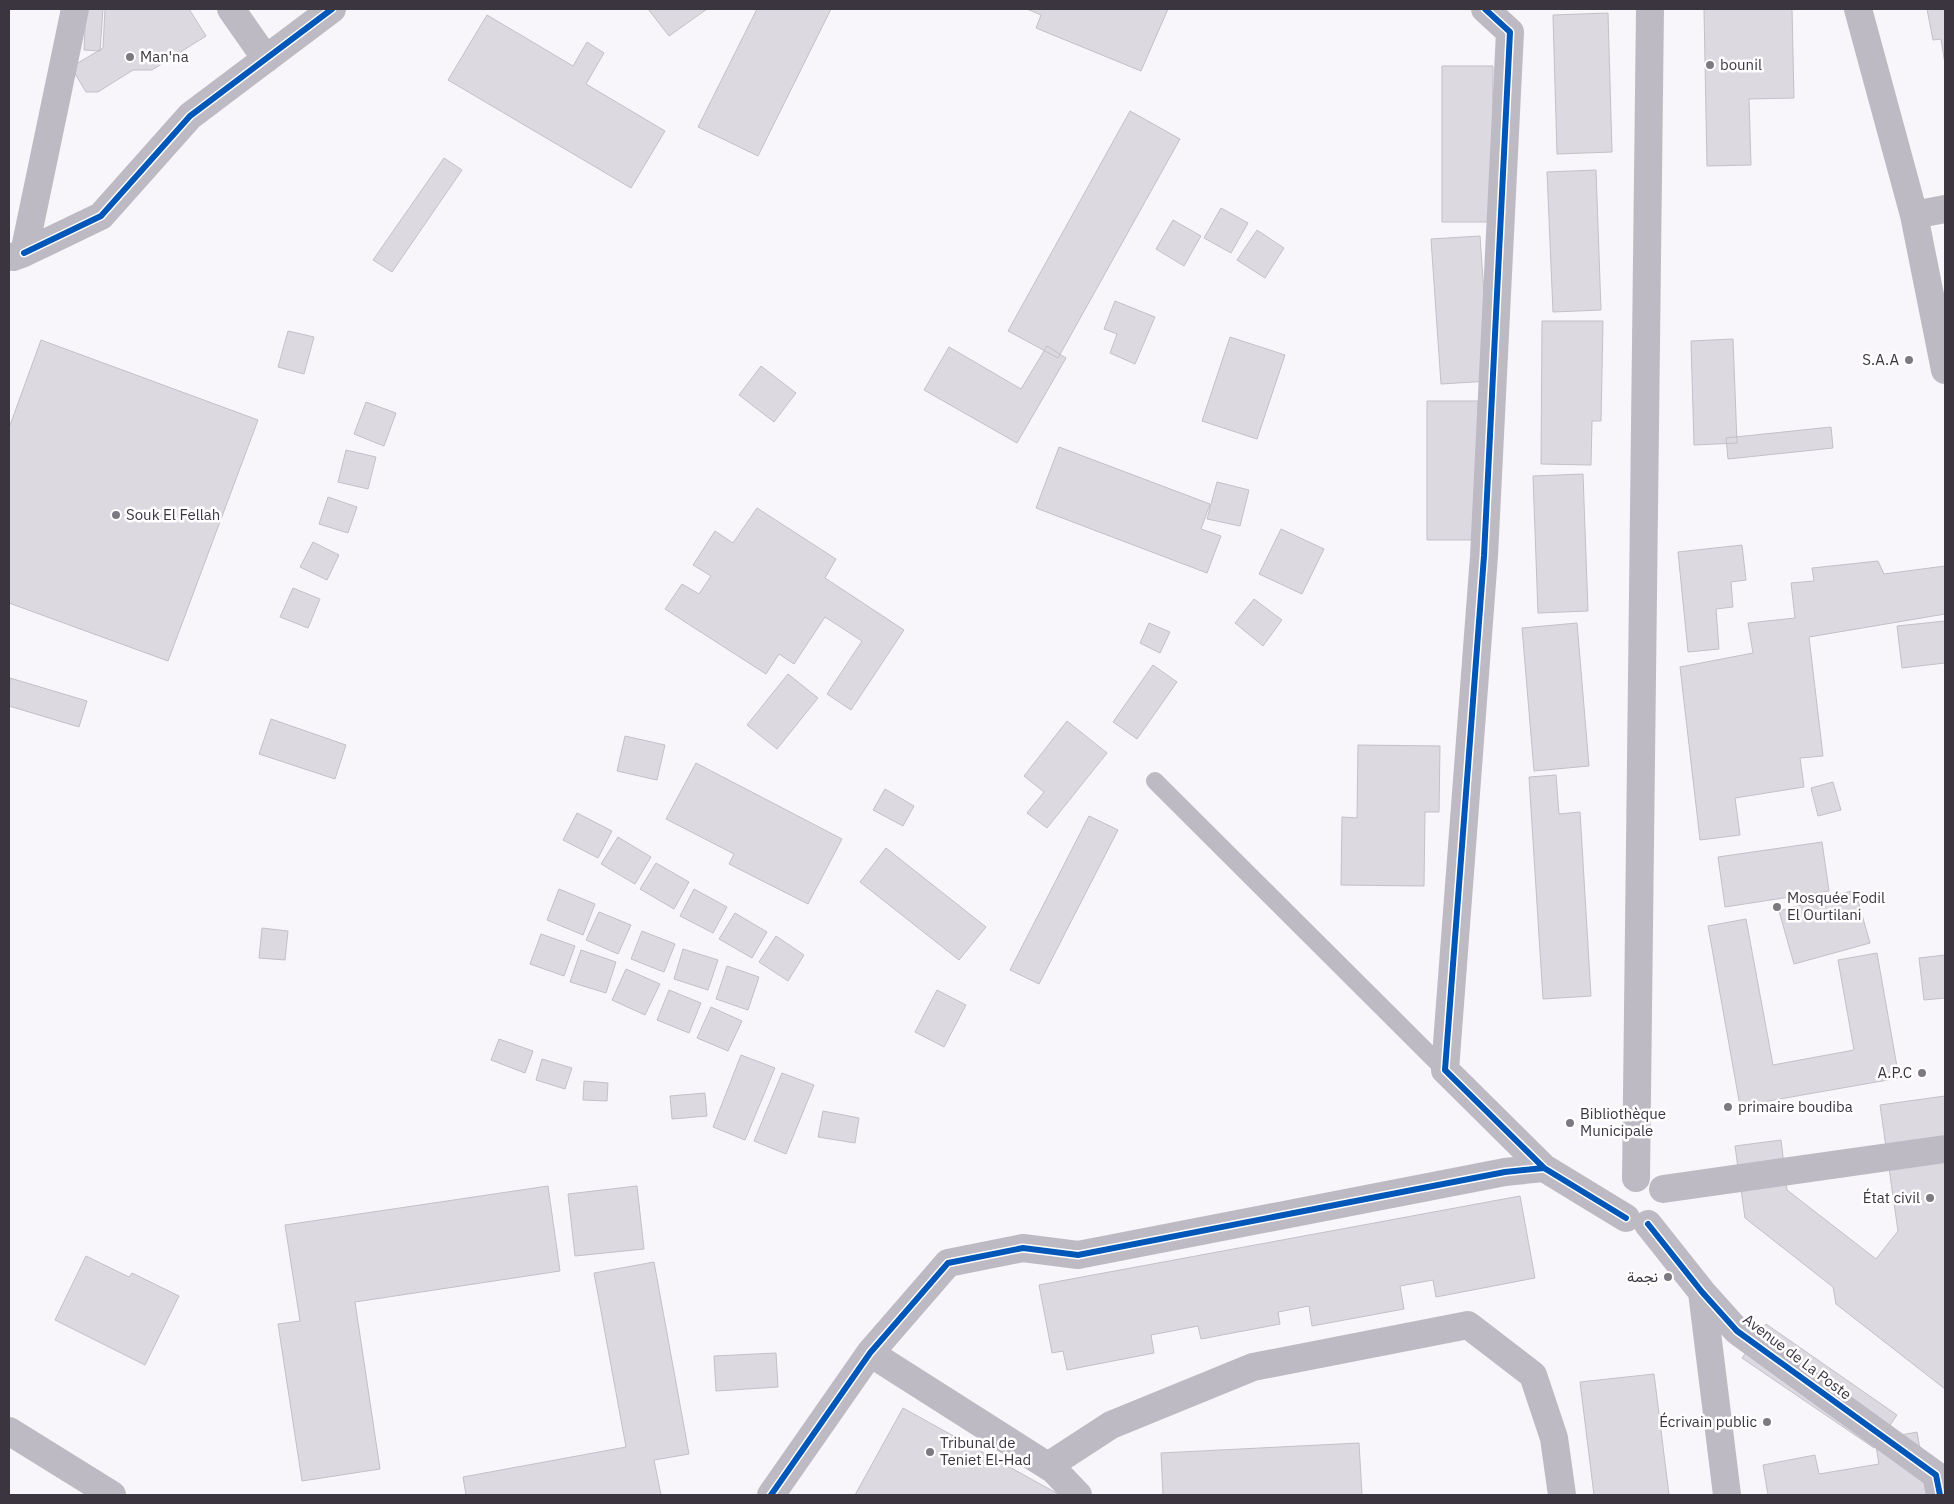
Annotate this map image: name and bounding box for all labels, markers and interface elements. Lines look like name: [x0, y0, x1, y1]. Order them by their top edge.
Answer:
place label: Man'na: [140, 47, 189, 66]
marker: Man'na: [124, 51, 136, 63]
place label: bounil: [1720, 55, 1762, 74]
marker: bounil: [1704, 59, 1716, 71]
place label: S.A.A: [1862, 350, 1899, 369]
marker: S.A.A: [1903, 354, 1915, 366]
place label: Souk El Fellah: [126, 505, 220, 524]
marker: Souk El Fellah: [110, 509, 122, 521]
place label: Mosquée Fodil El Ourtilani: [1787, 888, 1885, 924]
marker: Mosquée Fodil El Ourtilani: [1771, 901, 1783, 913]
place label: A.P.C: [1878, 1063, 1912, 1082]
marker: A.P.C: [1916, 1067, 1928, 1079]
place label: primaire boudiba: [1738, 1097, 1853, 1116]
marker: primaire boudiba: [1722, 1101, 1734, 1113]
place label: Bibliothèque Municipale: [1580, 1104, 1666, 1140]
marker: Bibliothèque Municipale: [1564, 1117, 1576, 1129]
place label: État civil: [1863, 1188, 1920, 1207]
marker: État civil: [1924, 1192, 1936, 1204]
place label: نجمة: [1627, 1267, 1658, 1286]
marker: نجمة: [1662, 1271, 1674, 1283]
street label: Avenue de La Poste: [1739, 1310, 1855, 1404]
place label: Écrivain public: [1659, 1412, 1757, 1431]
marker: Écrivain public: [1761, 1416, 1773, 1428]
place label: Tribunal de Teniet El-Had: [940, 1433, 1031, 1469]
marker: Tribunal de Teniet El-Had: [924, 1446, 936, 1458]

